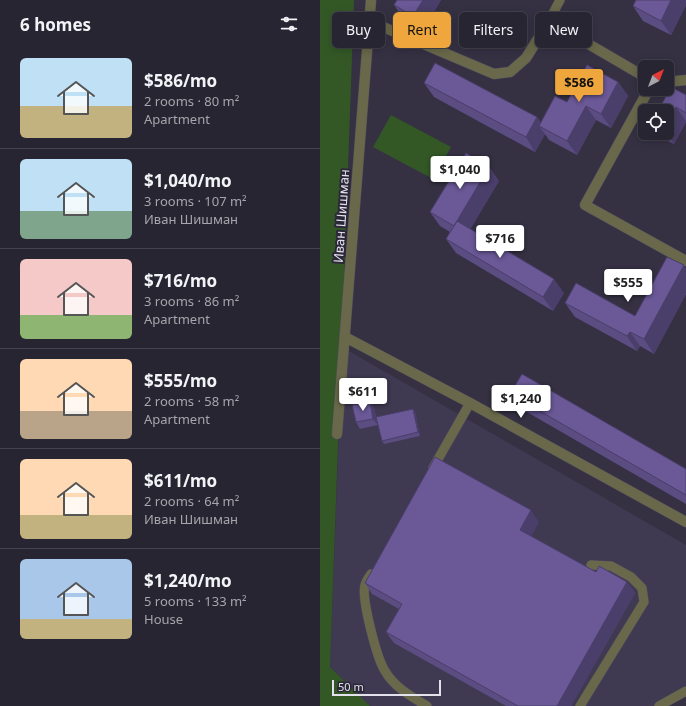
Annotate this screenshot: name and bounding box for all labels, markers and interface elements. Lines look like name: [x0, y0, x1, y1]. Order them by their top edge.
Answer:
chip: Buy: [332, 12, 385, 48]
chip: Rent: [393, 12, 451, 48]
chip: Filters: [459, 12, 527, 48]
chip: New: [535, 12, 592, 48]
text: 6 homes: [20, 13, 91, 36]
icon: filters: [278, 13, 300, 35]
north arrow: [638, 60, 674, 96]
map controls: [638, 60, 674, 140]
text: $586/mo: [144, 69, 217, 92]
pin: $586: [555, 69, 603, 103]
text: $586: [564, 73, 594, 91]
icon: home: [52, 74, 100, 122]
text: 2 rooms · 80 m²: [144, 92, 239, 110]
button: locate: [638, 104, 674, 140]
text: Apartment: [144, 110, 210, 128]
pin: $1,040: [427, 156, 493, 190]
text: $1,040: [440, 160, 480, 178]
street label: Иван Шишман: [329, 168, 353, 264]
text: $1,040/mo: [144, 169, 232, 192]
icon: home: [52, 175, 100, 223]
text: 3 rooms · 107 m²: [144, 192, 247, 210]
text: Иван Шишман: [144, 210, 238, 228]
pin: $716: [476, 225, 524, 259]
text: $716: [485, 229, 515, 247]
text: $716/mo: [144, 269, 217, 292]
pin: $555: [604, 269, 652, 303]
text: $555: [613, 273, 643, 291]
icon: home: [52, 275, 100, 323]
text: 3 rooms · 86 m²: [144, 292, 239, 310]
text: Apartment: [144, 310, 210, 328]
text: $555/mo: [144, 369, 217, 392]
icon: home: [52, 375, 100, 423]
pin: $611: [339, 378, 387, 412]
text: $611: [348, 382, 378, 400]
pin: $1,240: [488, 385, 554, 419]
text: $1,240: [501, 389, 541, 407]
text: 2 rooms · 58 m²: [144, 392, 239, 410]
text: Apartment: [144, 410, 210, 428]
text: $611/mo: [144, 469, 217, 492]
icon: home: [52, 475, 100, 523]
text: 2 rooms · 64 m²: [144, 492, 239, 510]
text: Иван Шишман: [144, 510, 238, 528]
text: $1,240/mo: [144, 569, 232, 592]
icon: home: [52, 575, 100, 623]
text: 5 rooms · 133 m²: [144, 592, 247, 610]
text: House: [144, 610, 183, 628]
scale bar: [332, 678, 441, 697]
text: 50 m: [338, 679, 364, 694]

